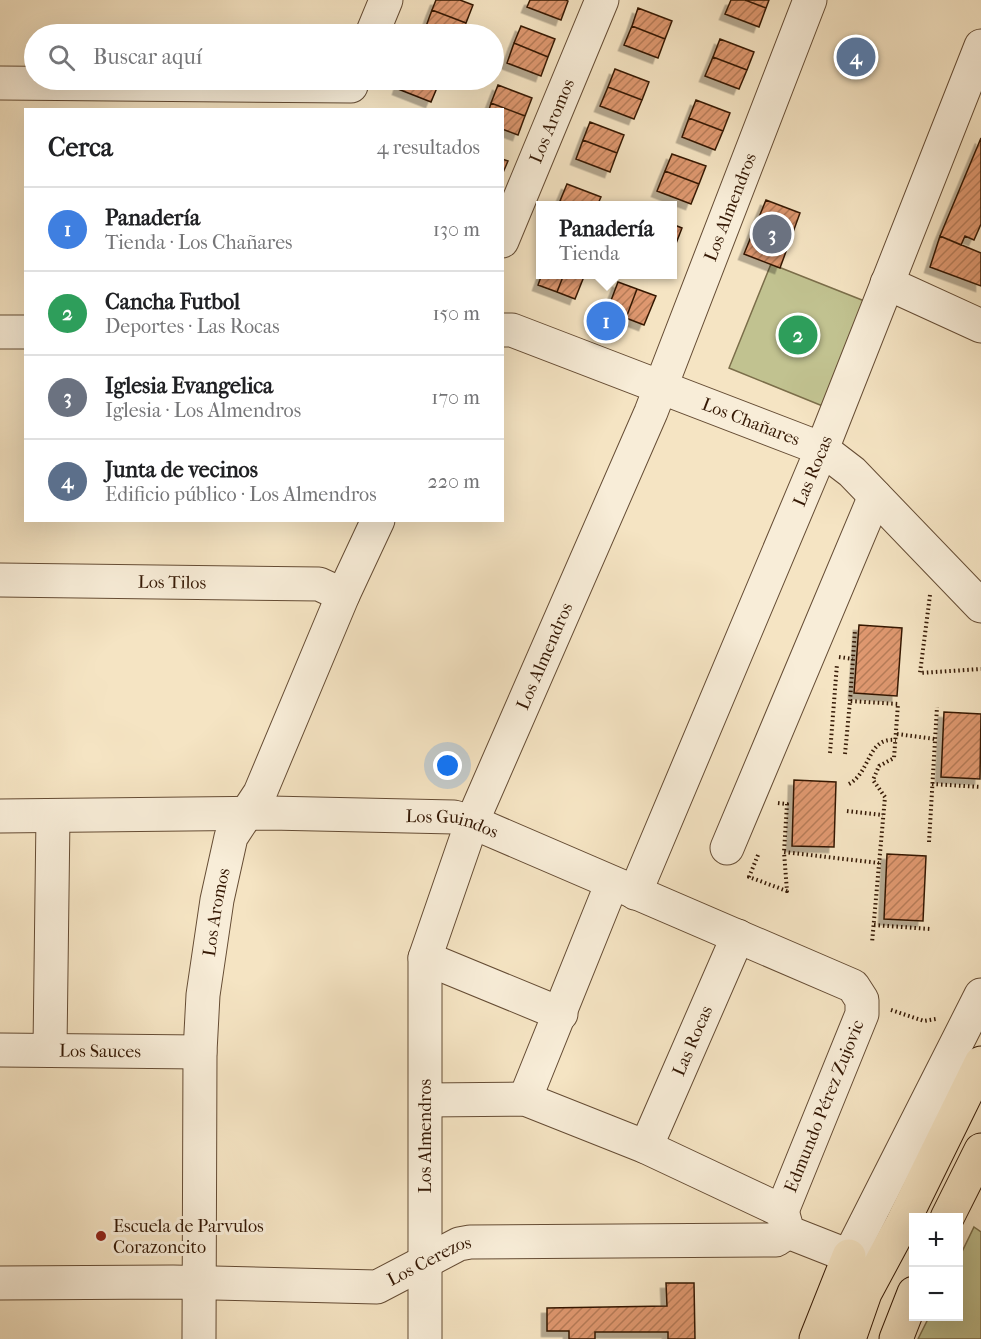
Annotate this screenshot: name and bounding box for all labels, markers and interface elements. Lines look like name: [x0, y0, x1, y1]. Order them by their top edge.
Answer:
search box: [24, 24, 504, 90]
pin: 4: [836, 34, 876, 80]
icon: search: [45, 41, 78, 74]
text: Buscar aquí: [93, 44, 202, 70]
street label: Los Aromos: [525, 75, 579, 167]
text: Cerca: [48, 132, 113, 163]
text: 4 resultados: [377, 136, 480, 159]
street label: Los Almendros: [700, 150, 761, 264]
popup: [536, 201, 677, 279]
text: Panadería: [105, 205, 200, 231]
pin: 3: [752, 212, 792, 256]
text: Panadería: [559, 216, 654, 242]
text: 1: [64, 218, 71, 241]
text: 130 m: [433, 218, 480, 241]
text: Tienda · Los Chañares: [105, 231, 292, 254]
text: Tienda: [559, 242, 619, 265]
text: Cancha Futbol: [105, 289, 240, 315]
pin: 1: [586, 298, 626, 344]
text: 2: [62, 302, 73, 325]
text: 150 m: [432, 302, 480, 325]
pin: 2: [778, 312, 818, 358]
text: Deportes · Las Rocas: [105, 315, 280, 338]
text: Iglesia Evangelica: [105, 373, 273, 399]
text: 3: [63, 386, 72, 409]
text: 170 m: [431, 386, 480, 409]
street label: Los Chañares: [699, 394, 803, 451]
text: Iglesia · Los Almendros: [105, 399, 301, 422]
street label: Las Rocas: [789, 432, 837, 510]
text: Junta de vecinos: [105, 457, 258, 483]
text: 4: [62, 470, 73, 493]
text: 220 m: [427, 470, 480, 493]
text: Edificio público · Los Almendros: [105, 483, 377, 506]
street label: Los Tilos: [138, 572, 207, 594]
street label: Los Almendros: [512, 599, 578, 713]
your location: [433, 751, 462, 780]
street label: Los Guindos: [405, 806, 502, 843]
street label: Los Aromos: [199, 866, 235, 958]
street label: Las Rocas: [668, 1002, 718, 1079]
street label: Edmundo Pérez Zujovic: [780, 1017, 869, 1196]
street label: Los Sauces: [59, 1041, 141, 1062]
street label: Los Almendros: [415, 1078, 436, 1193]
map controls: [909, 1213, 963, 1321]
button: +: [909, 1213, 963, 1267]
place label: Escuela de Parvulos Corazoncito: [113, 1216, 264, 1258]
marker: Escuela de Parvulos Corazoncito: [94, 1229, 108, 1243]
street label: Los Cerezos: [384, 1232, 473, 1291]
button: −: [909, 1267, 963, 1321]

